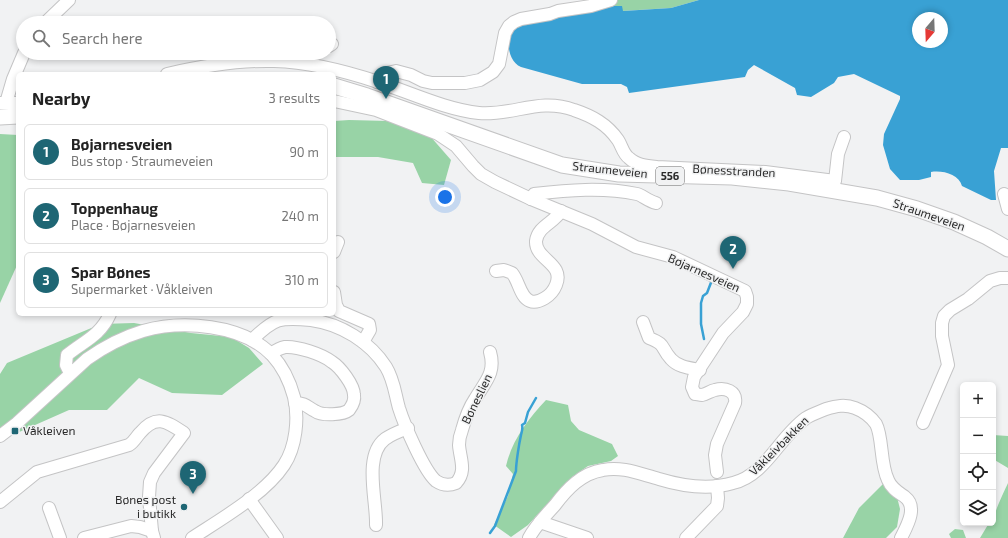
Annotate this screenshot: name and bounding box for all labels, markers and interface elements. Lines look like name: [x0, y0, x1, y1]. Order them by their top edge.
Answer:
north arrow: [912, 12, 948, 48]
search box: [16, 16, 336, 60]
icon: search: [30, 27, 52, 49]
text: Search here: [62, 29, 143, 47]
pin: 1: [373, 66, 399, 99]
text: Nearby: [32, 88, 90, 108]
text: 3 results: [269, 90, 320, 106]
text: Bøjarnesveien: [71, 135, 172, 153]
text: 1: [43, 144, 49, 160]
text: 90 m: [289, 144, 319, 160]
text: Bus stop · Straumeveien: [71, 153, 213, 169]
street label: Straumeveien: [572, 158, 648, 180]
street label: Bønesstranden: [692, 161, 776, 179]
road number: 556: [656, 167, 684, 185]
your location: [435, 187, 455, 207]
street label: Straumeveien: [891, 195, 967, 233]
text: Toppenhaug: [71, 199, 158, 217]
text: 2: [42, 208, 50, 224]
text: 240 m: [282, 208, 319, 224]
text: Place · Bøjarnesveien: [71, 217, 195, 233]
pin: 2: [720, 236, 746, 269]
street label: Bøjarnesveien: [666, 250, 743, 295]
text: Spar Bønes: [71, 263, 151, 281]
text: 3: [42, 272, 50, 288]
text: 310 m: [284, 272, 319, 288]
text: Supermarket · Våkleiven: [71, 281, 213, 297]
street label: Bøneslien: [458, 371, 494, 426]
map controls: [960, 382, 996, 526]
button: +: [960, 382, 996, 418]
street label: Våkleivbakken: [746, 413, 811, 478]
button: −: [960, 418, 996, 454]
place label: Våkleiven: [23, 423, 75, 437]
marker: Våkleiven: [10, 426, 20, 436]
button: locate: [960, 454, 996, 490]
pin: 3: [180, 461, 206, 494]
button: layers: [960, 490, 996, 526]
place label: Bønes post i butikk: [115, 492, 176, 520]
marker: Bønes post i butikk: [179, 502, 189, 512]

